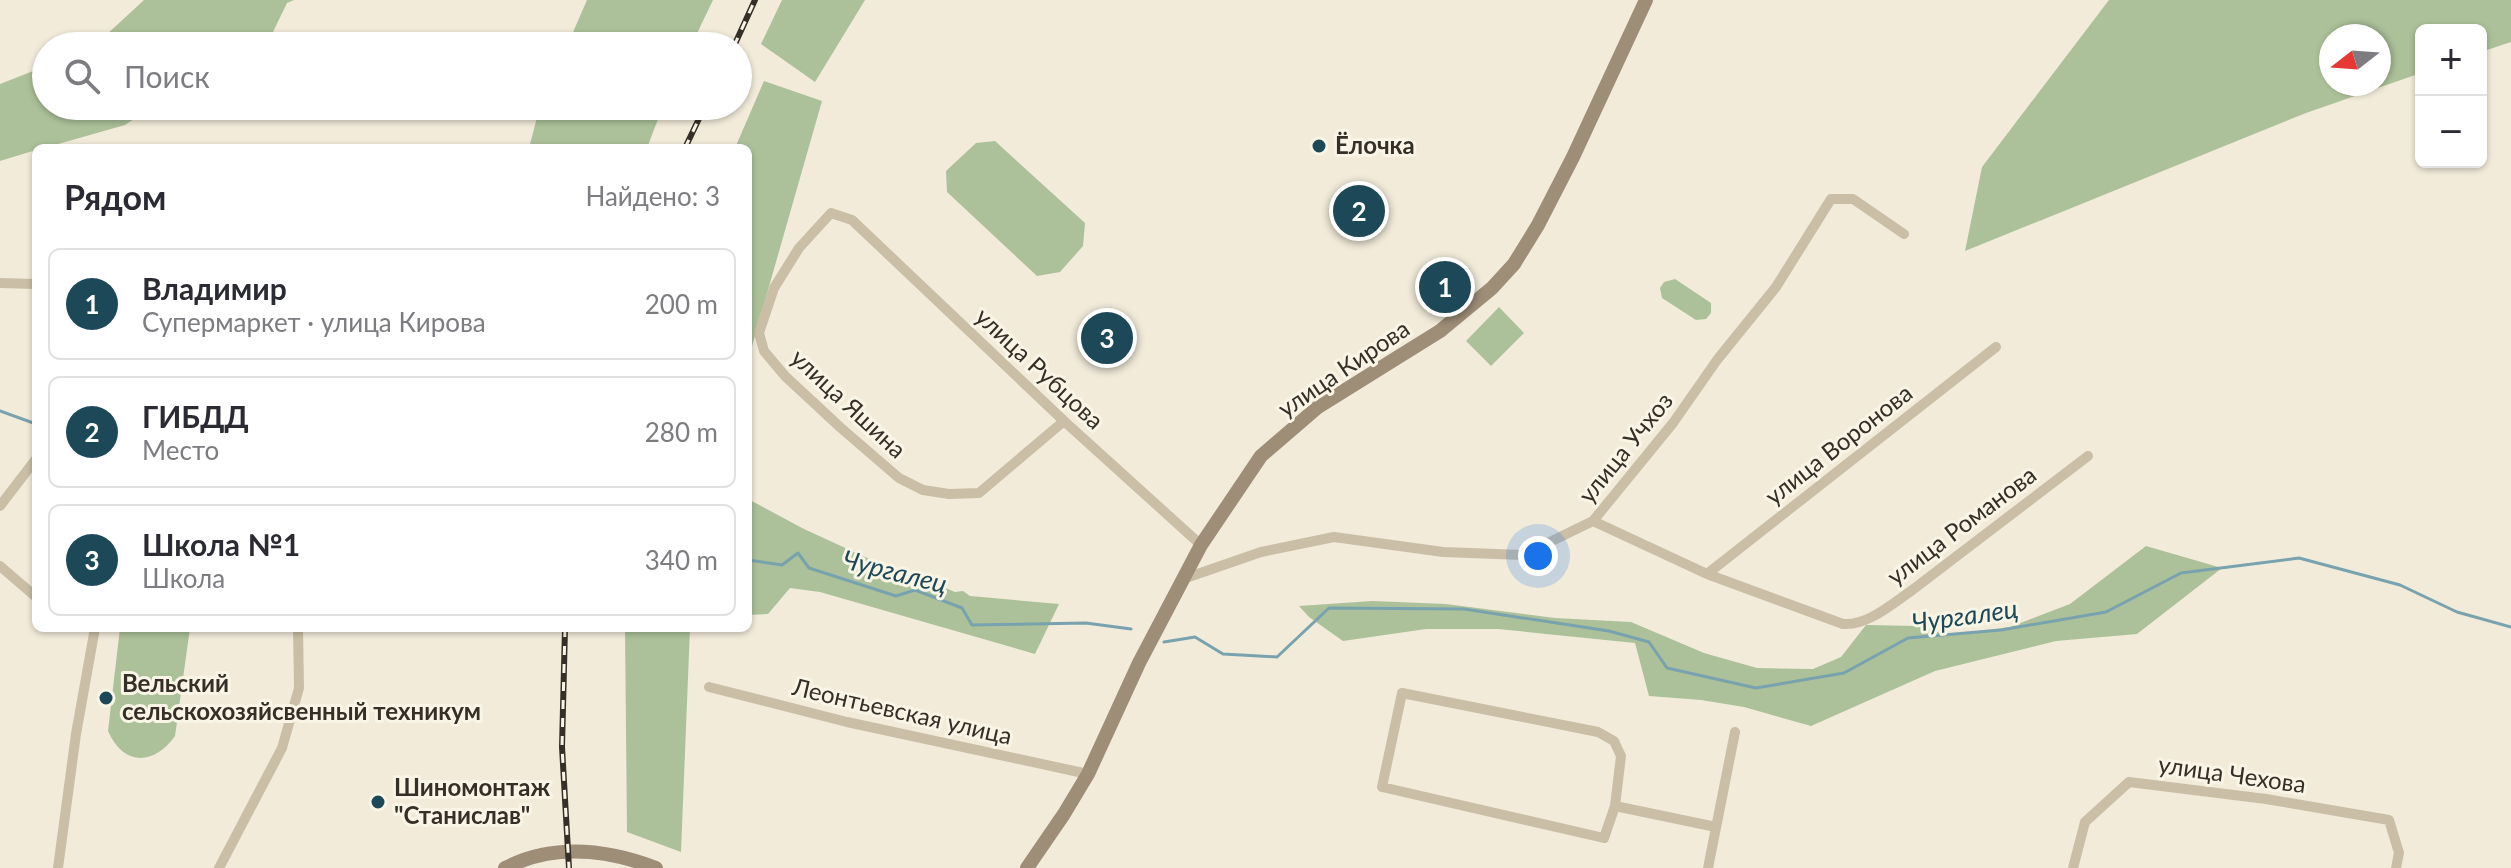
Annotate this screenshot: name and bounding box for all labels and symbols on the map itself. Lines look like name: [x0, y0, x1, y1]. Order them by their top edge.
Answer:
north arrow: [2319, 24, 2391, 96]
place label: Ёлочка: [1335, 130, 1415, 159]
marker: Ёлочка: [1310, 137, 1328, 155]
pin: 2: [1333, 181, 1385, 241]
pin: 1: [1419, 257, 1471, 317]
street label: улица Рубцова: [970, 301, 1110, 435]
pin: 3: [1081, 308, 1133, 368]
street label: улица Кирова: [1272, 313, 1414, 422]
street label: улица Яшина: [786, 342, 912, 463]
street label: улица Воронова: [1759, 377, 1917, 510]
street label: улица Учхоз: [1572, 386, 1678, 508]
street label: улица Романова: [1881, 459, 2041, 590]
your location: [1518, 536, 1558, 576]
water label: Чургалец: [840, 543, 951, 599]
water label: Чургалец: [1910, 592, 2020, 638]
place label: Вельский сельскохозяйсвенный техникум: [122, 668, 481, 725]
street label: Леонтьевская улица: [789, 671, 1015, 750]
marker: Вельский сельскохозяйсвенный техникум: [97, 689, 115, 707]
street label: улица Чехова: [2157, 749, 2308, 798]
place label: Шиномонтаж "Станислав": [394, 772, 550, 829]
marker: Шиномонтаж "Станислав": [369, 793, 387, 811]

